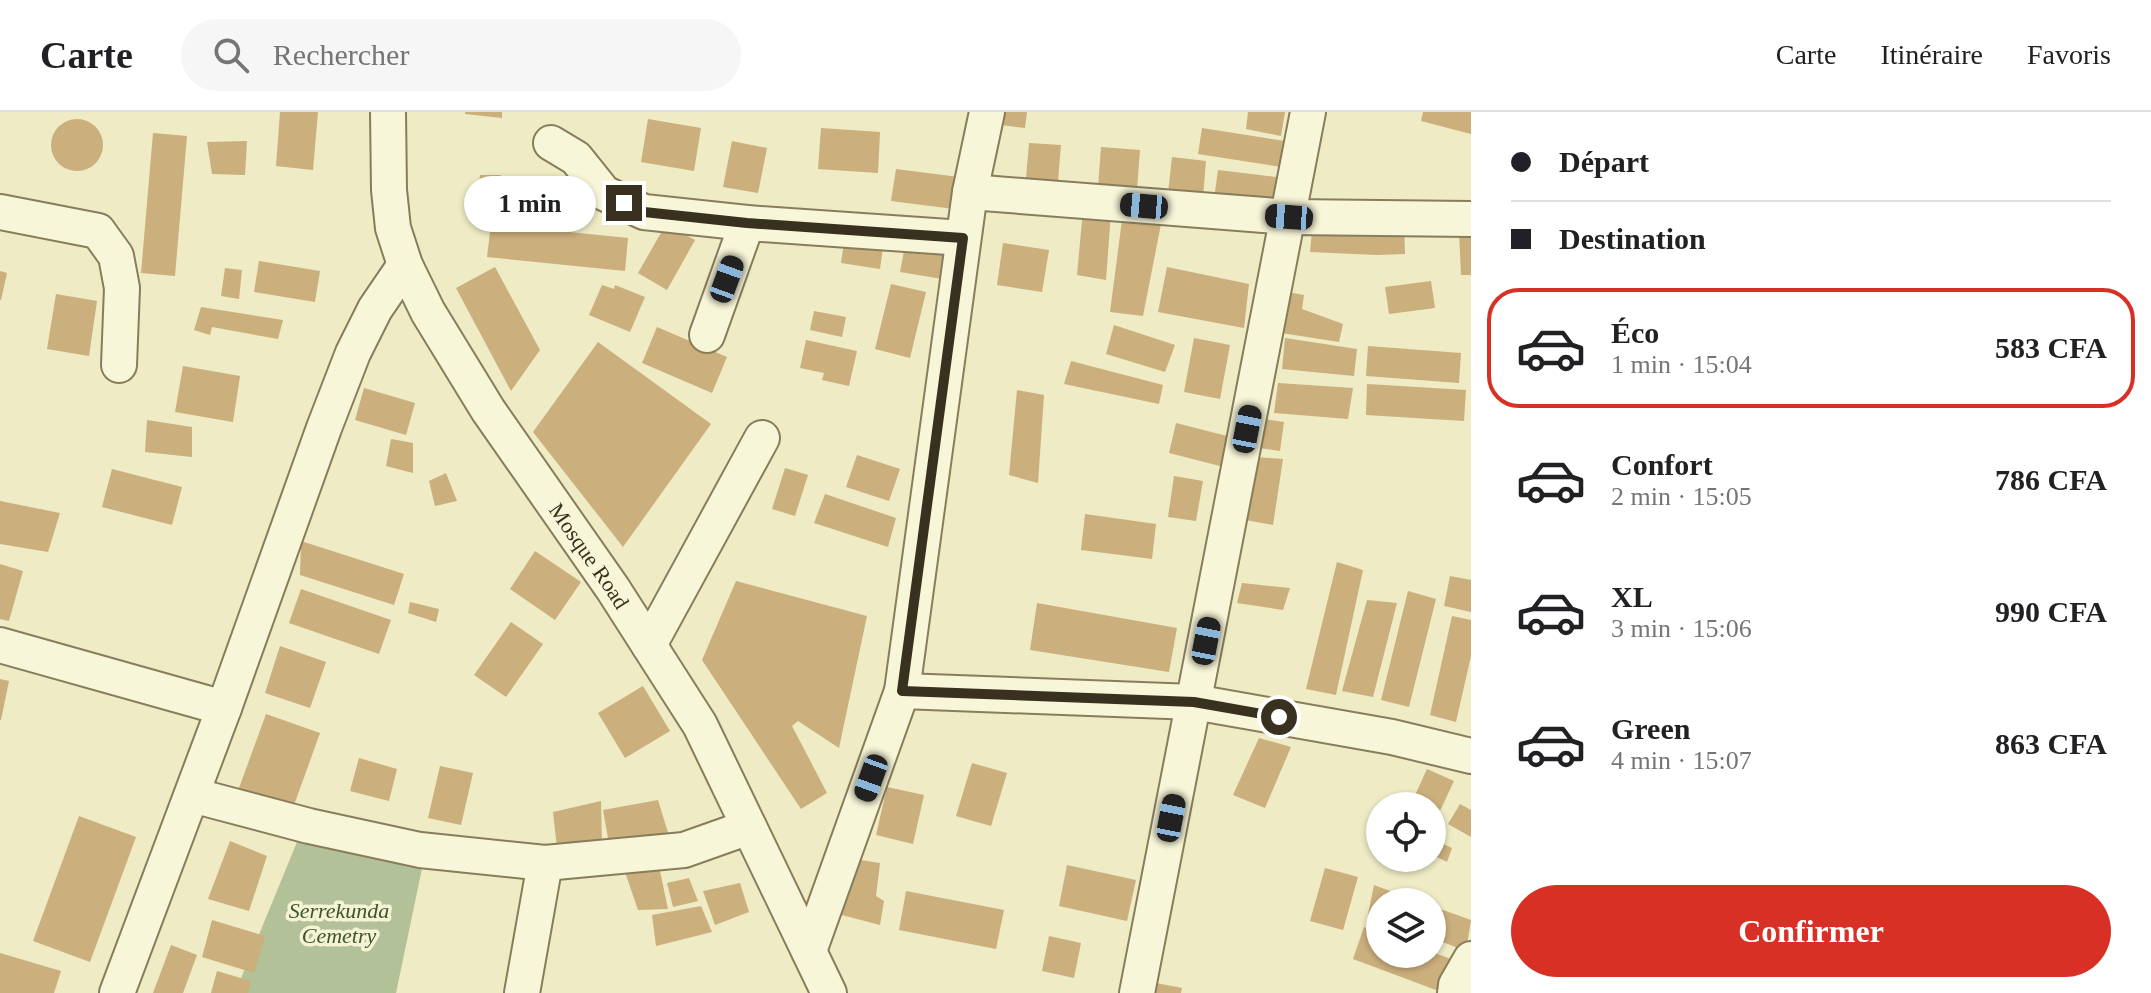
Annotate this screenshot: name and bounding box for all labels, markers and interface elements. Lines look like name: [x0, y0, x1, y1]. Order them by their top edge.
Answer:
search box: [181, 19, 741, 91]
icon: search: [209, 33, 253, 77]
text: Carte: [40, 34, 133, 76]
text: Rechercher: [273, 38, 409, 71]
text: Carte: [1776, 39, 1836, 70]
text: Itinéraire: [1880, 39, 1983, 70]
text: Favoris: [2027, 39, 2111, 70]
text: Départ: [1559, 145, 1649, 178]
callout: 1 min: [464, 175, 596, 231]
route end: [606, 185, 642, 221]
text: 1 min: [499, 189, 561, 218]
car: [1119, 192, 1169, 220]
car: [1264, 203, 1314, 231]
text: Destination: [1559, 222, 1706, 255]
car: [708, 252, 746, 306]
icon: car: [1515, 312, 1587, 384]
text: Éco: [1611, 316, 1659, 349]
text: 583 CFA: [1995, 331, 2107, 364]
text: 1 min · 15:04: [1611, 350, 1752, 379]
car: [1231, 403, 1263, 455]
icon: car: [1515, 444, 1587, 516]
text: Confort: [1611, 448, 1713, 481]
text: 786 CFA: [1995, 463, 2107, 496]
text: 2 min · 15:05: [1611, 482, 1752, 511]
street label: Mosque Road: [544, 498, 635, 613]
icon: car: [1515, 576, 1587, 648]
text: XL: [1611, 580, 1653, 613]
text: 990 CFA: [1995, 595, 2107, 628]
text: 3 min · 15:06: [1611, 614, 1752, 643]
car: [1190, 615, 1222, 667]
route start: [1261, 699, 1297, 735]
icon: car: [1515, 708, 1587, 780]
text: Green: [1611, 712, 1690, 745]
text: 863 CFA: [1995, 727, 2107, 760]
text: 4 min · 15:07: [1611, 746, 1752, 775]
car: [852, 751, 890, 805]
car: [1155, 792, 1187, 844]
map controls: [1366, 792, 1446, 968]
button: locate: [1366, 792, 1446, 872]
button: Confirmer: [1511, 885, 2111, 977]
button: layers: [1366, 888, 1446, 968]
park label: Serrekunda Cemetry: [289, 898, 389, 948]

